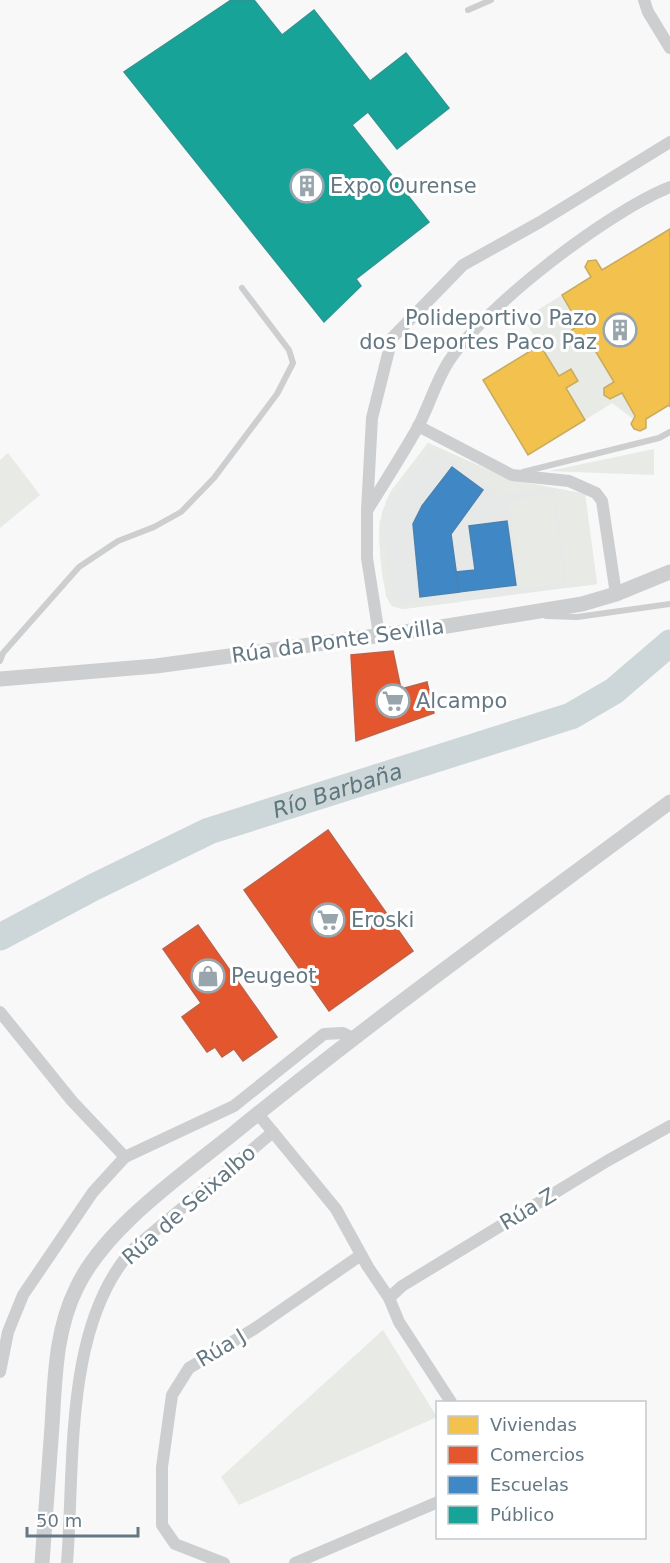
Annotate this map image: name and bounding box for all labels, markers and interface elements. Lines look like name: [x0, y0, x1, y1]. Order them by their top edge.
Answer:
building icon: Expo Ourense: [289, 168, 325, 204]
place label: Expo Ourense: [330, 174, 477, 198]
place label: Polideportivo Pazo dos Deportes Paco Paz: [359, 306, 597, 354]
building icon: Polideportivo Pazo dos Deportes Paco Paz: [602, 312, 638, 348]
street label: Rúa da Ponte Sevilla: [230, 614, 446, 668]
supermarket icon: Alcampo: [375, 683, 411, 719]
place label: Alcampo: [416, 689, 507, 713]
water label: Río Barbaña: [269, 758, 405, 823]
supermarket icon: Eroski: [310, 902, 346, 938]
place label: Eroski: [351, 908, 414, 932]
shop icon: Peugeot: [190, 958, 226, 994]
place label: Peugeot: [231, 964, 316, 988]
street label: Rúa de Seixalbo: [117, 1141, 261, 1269]
street label: Rúa Z: [496, 1183, 560, 1235]
street label: Rúa J: [192, 1324, 250, 1372]
legend: [436, 1401, 646, 1539]
text: Viviendas: [490, 1414, 577, 1435]
text: Comercios: [490, 1444, 584, 1465]
text: Escuelas: [490, 1474, 569, 1495]
scale bar: [27, 1500, 138, 1538]
text: Público: [490, 1504, 554, 1525]
text: 50 m: [36, 1510, 82, 1531]

